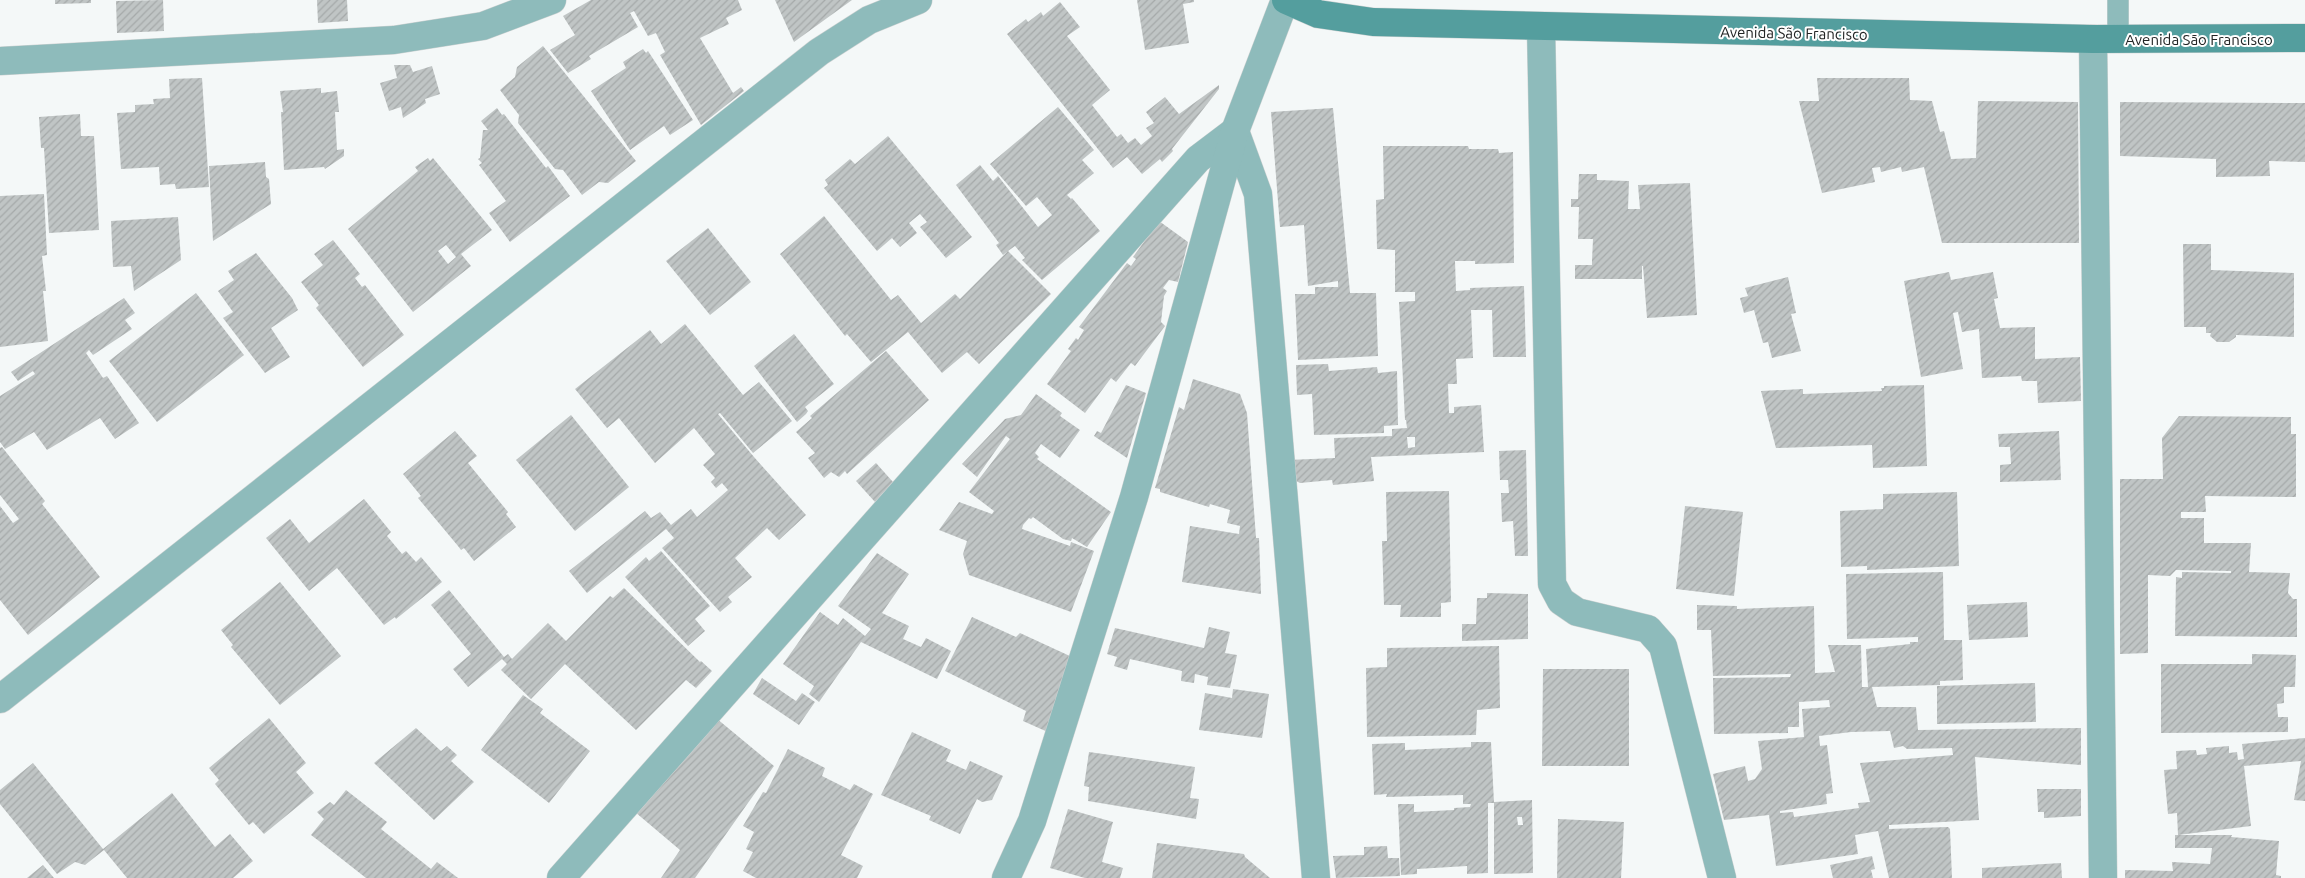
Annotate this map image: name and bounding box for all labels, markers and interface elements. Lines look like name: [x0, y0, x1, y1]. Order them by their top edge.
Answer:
street label: Avenida São Francisco: [1720, 23, 1868, 43]
street label: Avenida São Francisco: [2125, 31, 2273, 48]

